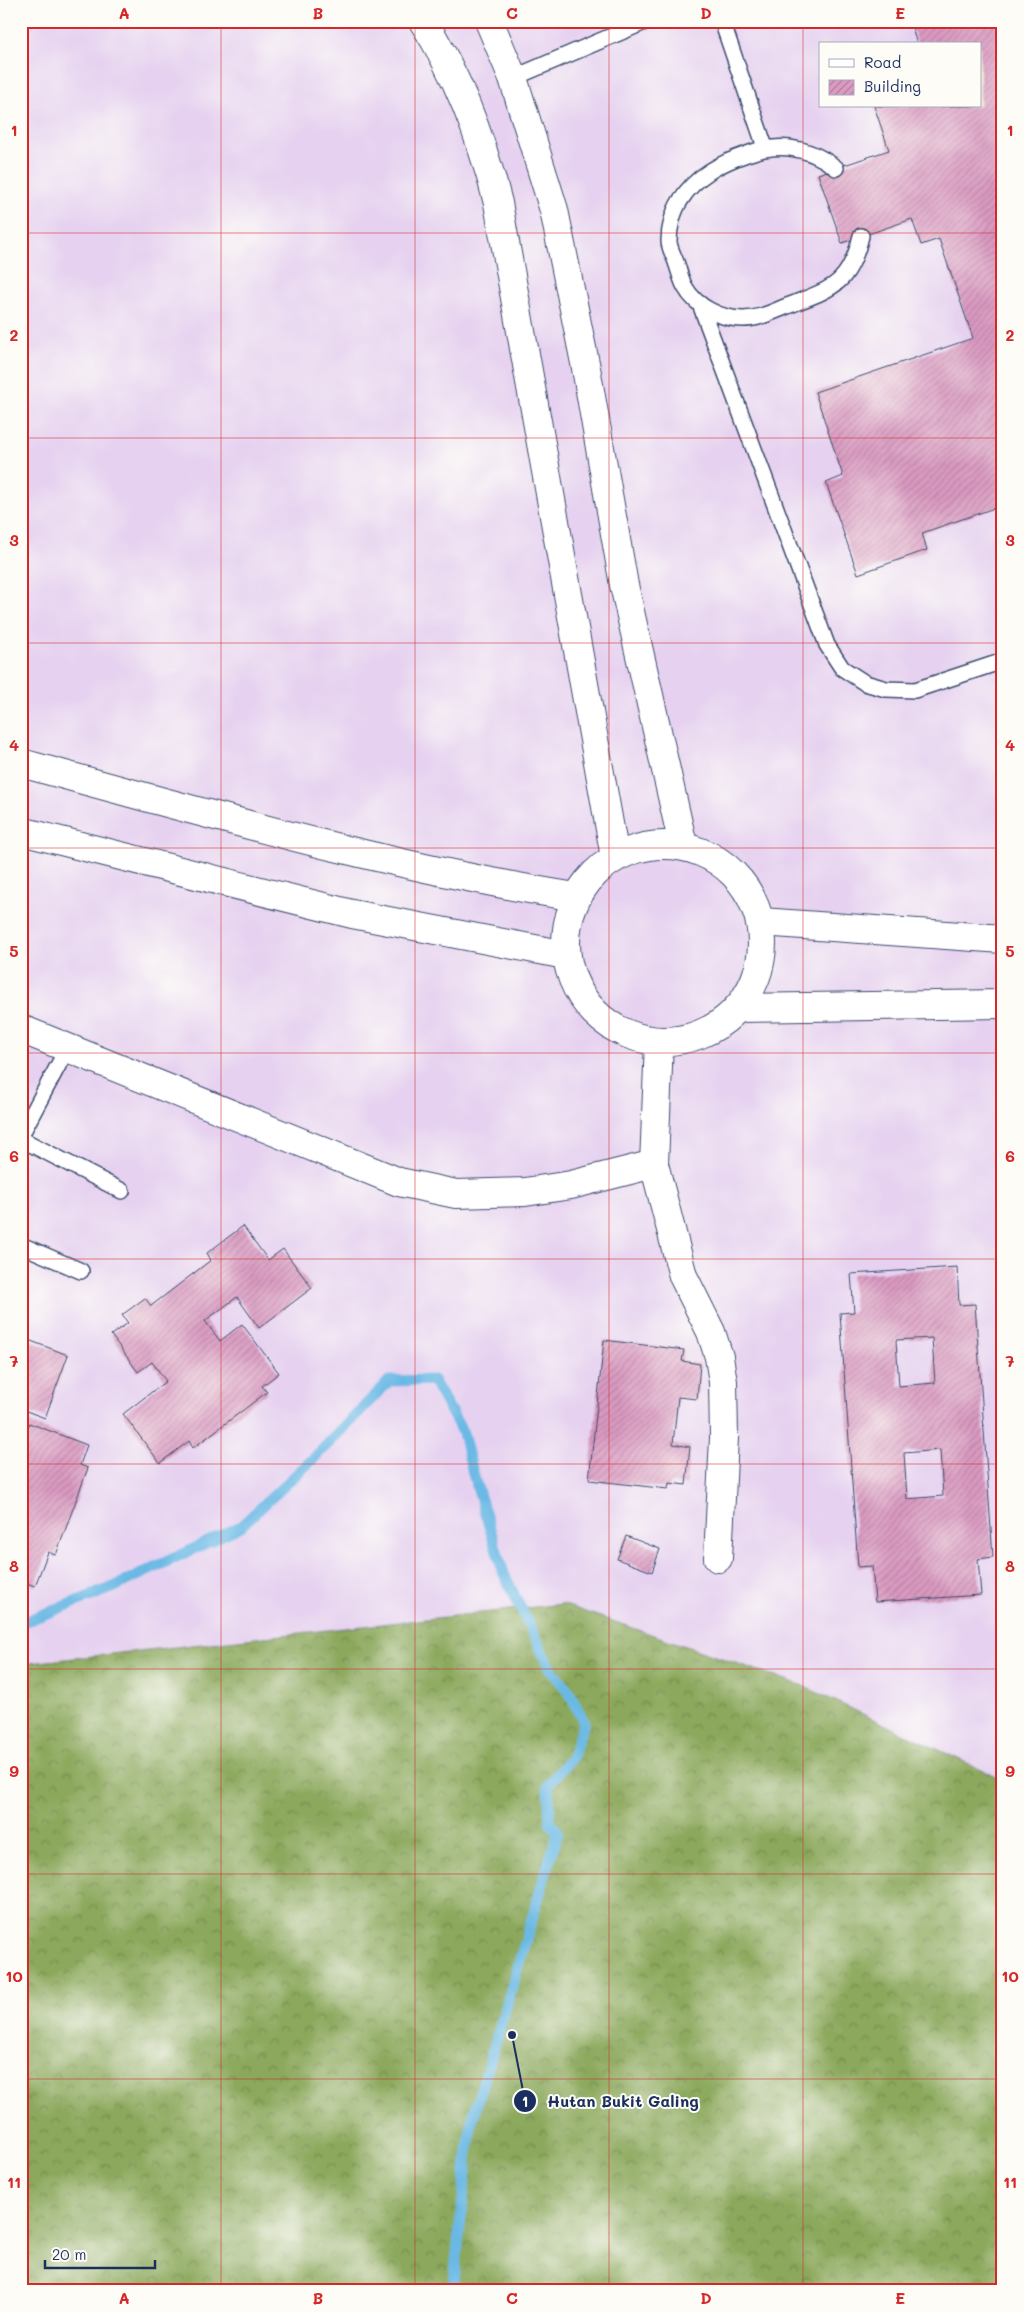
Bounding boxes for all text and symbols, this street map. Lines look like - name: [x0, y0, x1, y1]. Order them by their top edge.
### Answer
- text: A: [118, 2, 130, 23]
- text: B: [313, 2, 323, 23]
- text: C: [506, 2, 518, 23]
- text: D: [700, 2, 712, 23]
- text: E: [895, 2, 905, 23]
- legend: [819, 42, 982, 108]
- text: Road: [864, 52, 901, 72]
- text: Building: [864, 76, 921, 96]
- text: 1: [10, 119, 18, 140]
- text: 1: [1006, 119, 1014, 140]
- text: 2: [10, 324, 19, 345]
- text: 2: [1006, 324, 1015, 345]
- text: 3: [9, 529, 19, 550]
- text: 3: [1005, 529, 1015, 550]
- text: 4: [9, 734, 19, 755]
- text: 4: [1005, 734, 1015, 755]
- text: 5: [9, 940, 19, 961]
- text: 5: [1005, 940, 1015, 961]
- text: 6: [9, 1145, 19, 1166]
- text: 6: [1005, 1145, 1015, 1166]
- text: 7: [10, 1350, 19, 1371]
- text: 7: [1006, 1350, 1015, 1371]
- text: 8: [9, 1555, 19, 1576]
- text: 8: [1005, 1555, 1015, 1576]
- text: 9: [9, 1760, 19, 1781]
- text: 9: [1005, 1760, 1015, 1781]
- text: 10: [5, 1965, 23, 1986]
- text: 10: [1001, 1965, 1019, 1986]
- callout: Hutan Bukit Galing: [512, 2086, 708, 2117]
- text: Hutan Bukit Galing: [547, 2090, 699, 2111]
- text: 1: [522, 2091, 528, 2111]
- text: 11: [7, 2171, 21, 2192]
- text: 11: [1003, 2171, 1017, 2192]
- scale bar: [45, 2237, 155, 2269]
- text: 20 m: [52, 2244, 86, 2264]
- text: A: [118, 2287, 130, 2308]
- text: B: [313, 2287, 323, 2308]
- text: C: [506, 2287, 518, 2308]
- text: D: [700, 2287, 712, 2308]
- text: E: [895, 2287, 905, 2308]

